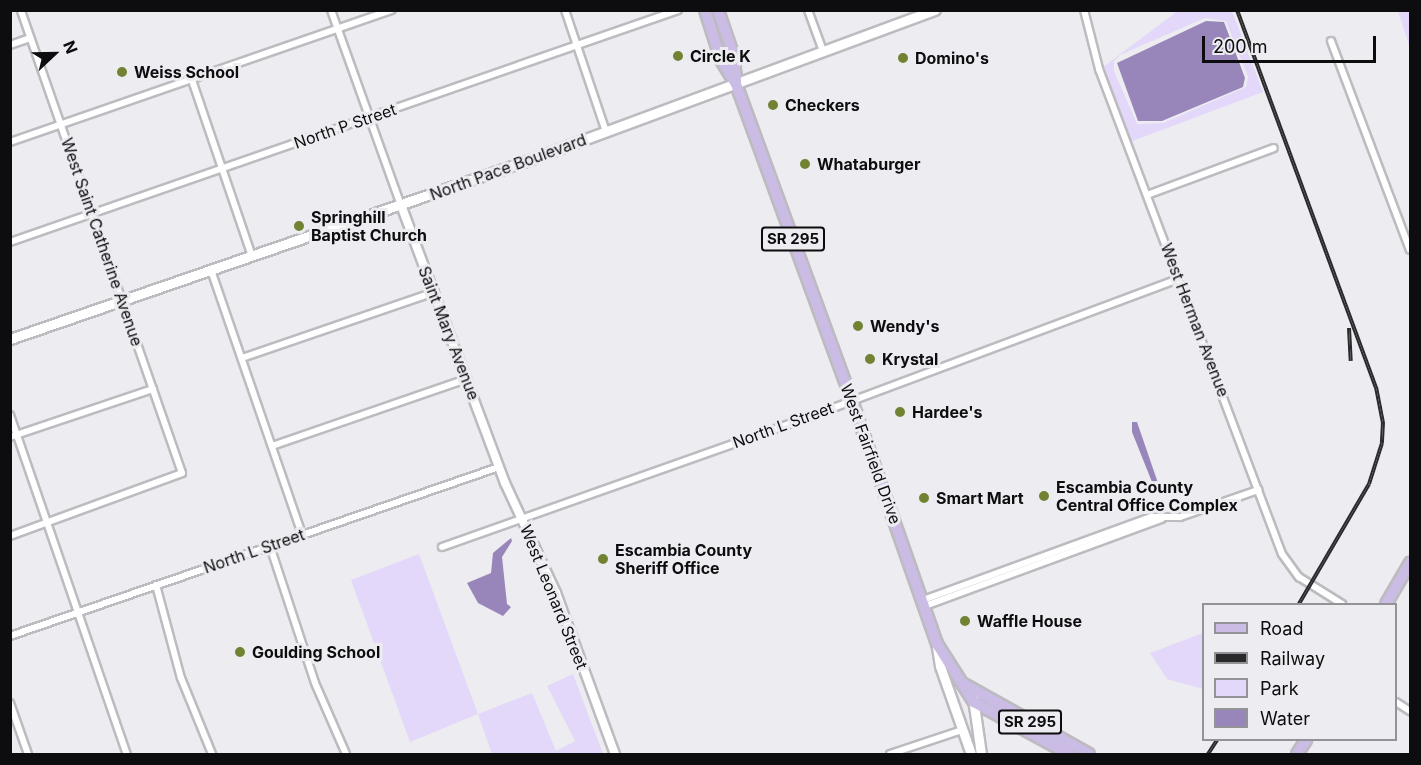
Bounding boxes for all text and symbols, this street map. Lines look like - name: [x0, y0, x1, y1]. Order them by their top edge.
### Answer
- north arrow: [24, 24, 84, 84]
- scale bar: [1205, 24, 1379, 62]
- text: 200 m: [1213, 36, 1268, 57]
- text: N: [59, 38, 82, 57]
- place label: Circle K: [690, 46, 751, 66]
- place label: Domino's: [915, 48, 989, 68]
- marker: Circle K: [671, 49, 685, 63]
- marker: Domino's: [896, 51, 910, 65]
- place label: Weiss School: [134, 62, 239, 82]
- marker: Weiss School: [115, 65, 129, 79]
- place label: Checkers: [785, 95, 860, 115]
- marker: Checkers: [766, 98, 780, 112]
- street label: North P Street: [291, 100, 399, 152]
- street label: North Pace Boulevard: [427, 130, 589, 204]
- street label: West Saint Catherine Avenue: [57, 135, 147, 349]
- place label: Whataburger: [817, 154, 920, 174]
- marker: Whataburger: [798, 157, 812, 171]
- place label: Springhill Baptist Church: [311, 207, 427, 245]
- marker: Springhill Baptist Church: [292, 219, 306, 233]
- road number: SR 295: [760, 227, 826, 251]
- street label: West Herman Avenue: [1157, 240, 1233, 400]
- street label: Saint Mary Avenue: [415, 263, 483, 403]
- place label: Wendy's: [870, 316, 939, 336]
- marker: Wendy's: [851, 319, 865, 333]
- place label: Krystal: [882, 349, 938, 369]
- marker: Krystal: [863, 352, 877, 366]
- street label: West Fairfield Drive: [837, 381, 905, 527]
- street label: North L Street: [730, 398, 836, 452]
- place label: Hardee's: [912, 402, 982, 422]
- marker: Hardee's: [893, 405, 907, 419]
- place label: Escambia County Central Office Complex: [1056, 477, 1238, 515]
- place label: Smart Mart: [936, 488, 1024, 508]
- marker: Escambia County Central Office Complex: [1037, 489, 1051, 503]
- marker: Smart Mart: [917, 491, 931, 505]
- street label: West Leonard Street: [516, 522, 592, 672]
- street label: North L Street: [201, 525, 307, 577]
- place label: Escambia County Sheriff Office: [615, 540, 752, 578]
- marker: Escambia County Sheriff Office: [596, 552, 610, 566]
- legend: [1202, 603, 1397, 741]
- place label: Waffle House: [977, 611, 1082, 631]
- marker: Waffle House: [958, 614, 972, 628]
- text: Road: [1260, 618, 1303, 639]
- place label: Goulding School: [252, 642, 380, 662]
- marker: Goulding School: [233, 645, 247, 659]
- text: Railway: [1260, 648, 1325, 669]
- text: Park: [1260, 678, 1299, 699]
- text: Water: [1260, 708, 1310, 729]
- road number: SR 295: [997, 710, 1063, 734]

